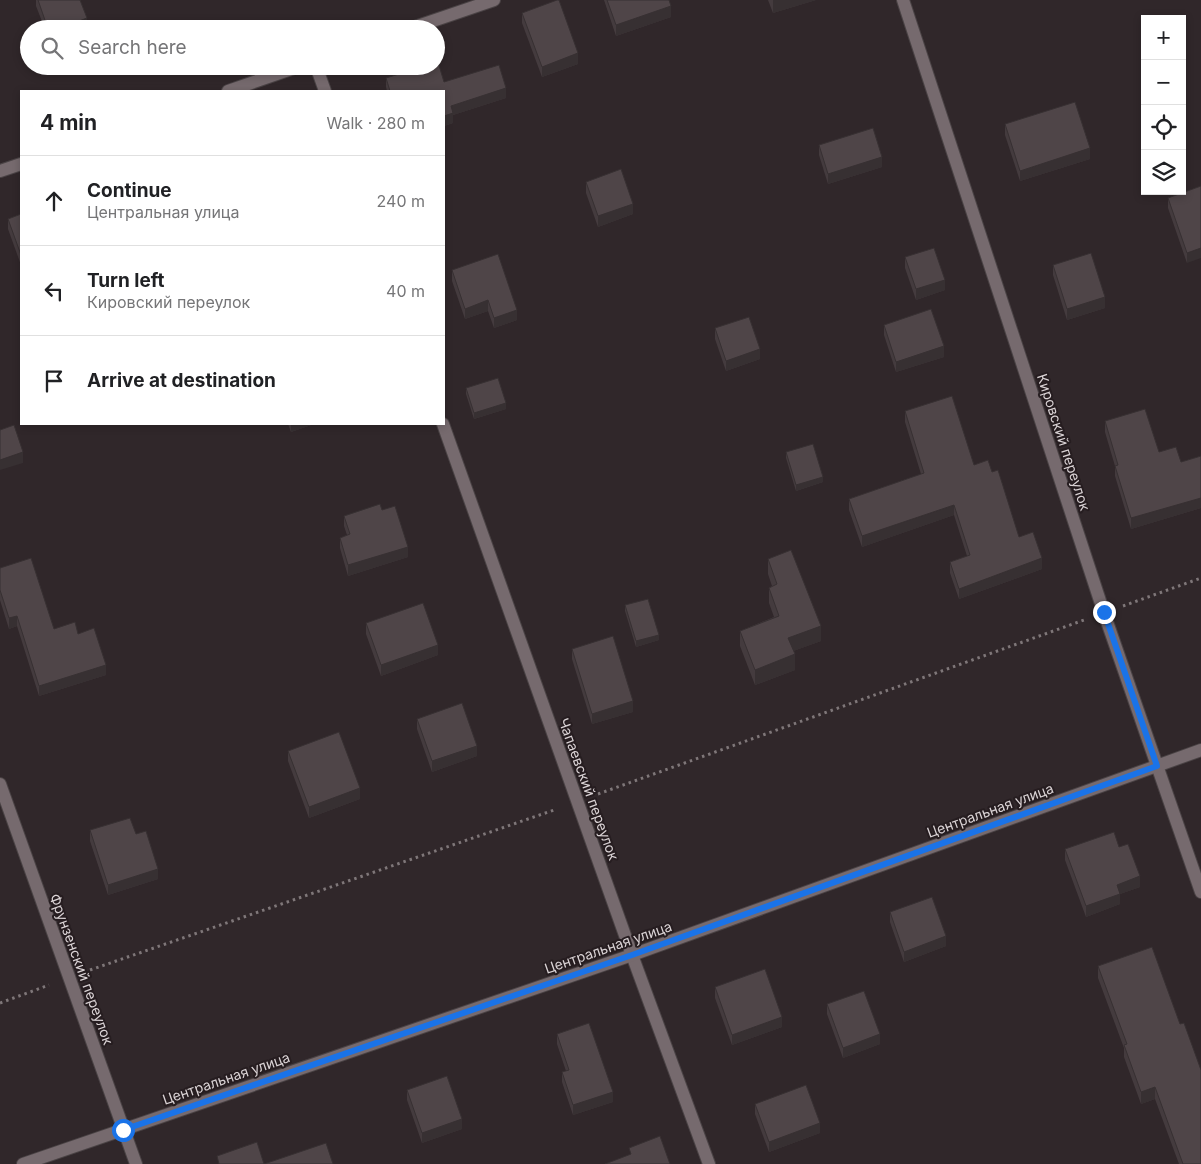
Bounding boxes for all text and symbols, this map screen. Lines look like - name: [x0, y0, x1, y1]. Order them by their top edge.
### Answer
- map controls: [1141, 15, 1186, 195]
- button: +: [1141, 15, 1186, 60]
- search box: [20, 20, 445, 75]
- icon: search: [38, 34, 66, 62]
- text: Search here: [78, 36, 187, 59]
- button: −: [1141, 60, 1186, 105]
- button: locate: [1141, 105, 1186, 150]
- text: 4 min: [40, 110, 97, 135]
- text: Walk · 280 m: [327, 113, 425, 133]
- button: layers: [1141, 150, 1186, 195]
- text: Continue: [87, 179, 172, 202]
- icon: ahead: [40, 187, 68, 215]
- text: 240 m: [377, 191, 425, 211]
- text: Центральная улица: [87, 202, 239, 222]
- text: Turn left: [87, 269, 165, 292]
- icon: left: [40, 277, 68, 305]
- text: 40 m: [386, 281, 425, 301]
- text: Кировский переулок: [87, 292, 250, 312]
- icon: arrive: [40, 367, 68, 395]
- text: Arrive at destination: [87, 369, 276, 392]
- street label: Кировский переулок: [1034, 371, 1094, 513]
- route end: [1093, 601, 1116, 624]
- street label: Чапаевский переулок: [555, 716, 623, 863]
- street label: Центральная улица: [924, 779, 1056, 841]
- street label: Фрунзенский переулок: [47, 891, 117, 1047]
- street label: Центральная улица: [542, 917, 674, 977]
- street label: Центральная улица: [160, 1048, 292, 1108]
- route start: [112, 1119, 135, 1142]

